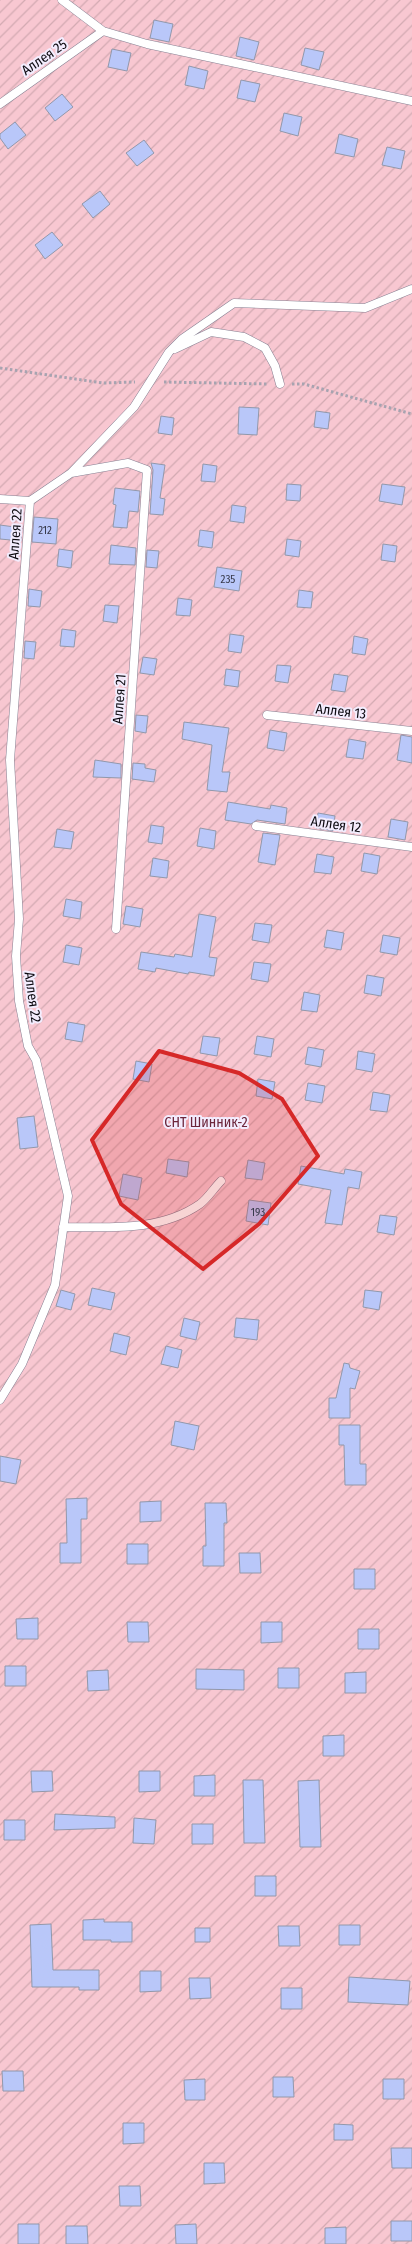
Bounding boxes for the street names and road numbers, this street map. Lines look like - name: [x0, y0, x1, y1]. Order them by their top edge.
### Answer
- street label: Аллея 25: [18, 36, 70, 79]
- street label: Аллея 22: [5, 508, 26, 560]
- street label: Аллея 21: [109, 673, 130, 725]
- street label: Аллея 13: [315, 700, 367, 723]
- street label: Аллея 12: [310, 813, 362, 836]
- street label: Аллея 22: [21, 971, 44, 1024]

